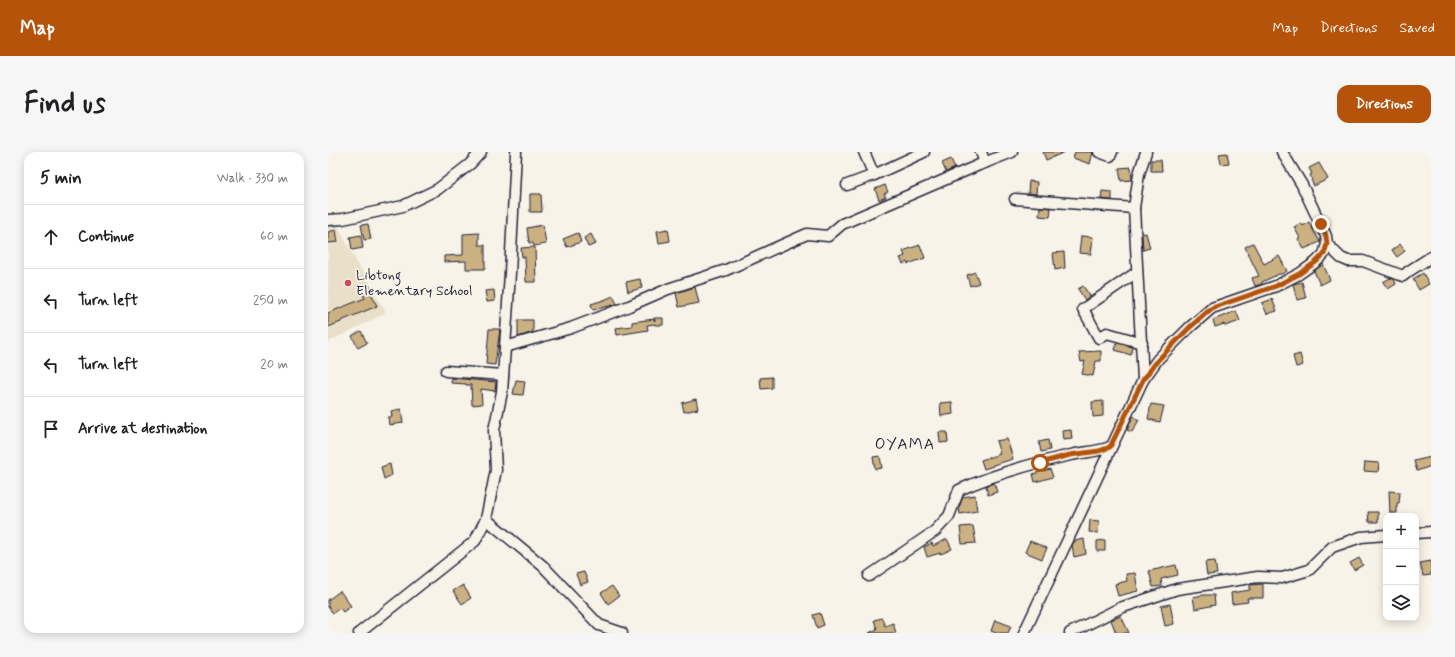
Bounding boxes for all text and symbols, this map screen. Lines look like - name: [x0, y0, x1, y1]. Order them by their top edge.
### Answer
- text: Map: [20, 16, 55, 41]
- text: Map: [1272, 19, 1298, 37]
- text: Directions: [1320, 19, 1378, 37]
- text: Saved: [1400, 19, 1435, 37]
- button: Directions: [1337, 85, 1431, 123]
- text: Find us: [24, 86, 105, 123]
- text: 5 min: [40, 167, 82, 189]
- text: Walk · 330 m: [217, 170, 288, 187]
- route end: [1312, 215, 1330, 233]
- icon: ahead: [40, 226, 62, 248]
- text: Continue: [78, 227, 134, 247]
- text: 60 m: [260, 228, 288, 245]
- place label: Libtong Elementary School: [356, 266, 472, 300]
- marker: Libtong Elementary School: [343, 278, 353, 288]
- icon: left: [40, 290, 62, 312]
- text: Turn left: [78, 291, 138, 311]
- text: 250 m: [253, 292, 288, 309]
- icon: left: [40, 354, 62, 376]
- text: Turn left: [78, 355, 138, 375]
- text: 20 m: [260, 356, 288, 373]
- icon: arrive: [40, 418, 62, 440]
- text: Arrive at destination: [78, 419, 207, 439]
- district label: OYAMA: [875, 434, 935, 455]
- route start: [1031, 454, 1049, 472]
- map controls: [1383, 513, 1419, 621]
- button: +: [1383, 513, 1419, 549]
- button: −: [1383, 549, 1419, 585]
- button: layers: [1383, 585, 1419, 621]

